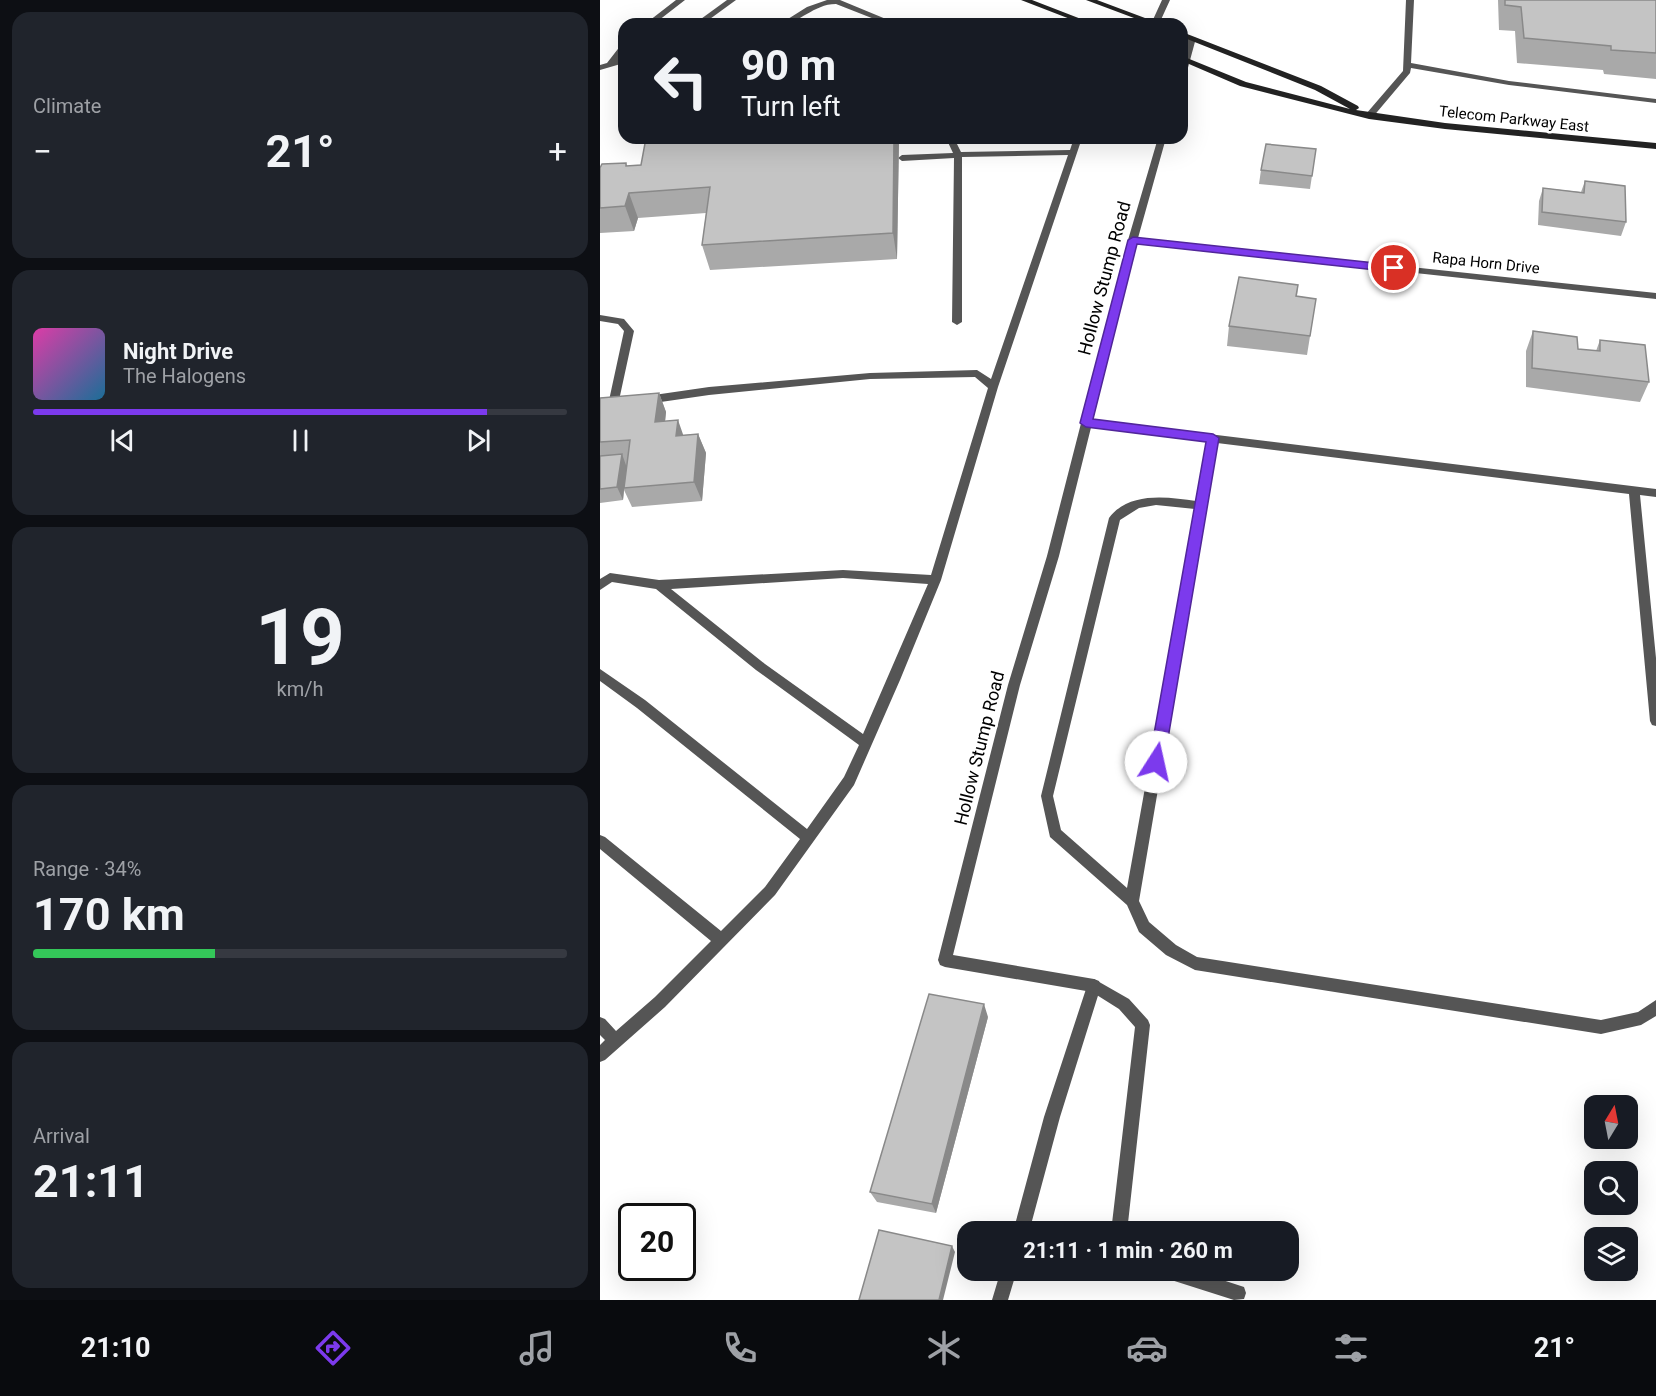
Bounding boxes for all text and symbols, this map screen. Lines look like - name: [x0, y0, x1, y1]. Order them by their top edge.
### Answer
- text: 90 m: [741, 41, 836, 90]
- icon: left: [642, 42, 720, 120]
- text: Turn left: [741, 91, 841, 123]
- text: Climate: [33, 94, 101, 118]
- street label: Telecom Parkway East: [1438, 102, 1590, 136]
- text: 21°: [265, 125, 335, 178]
- text: −: [33, 132, 52, 171]
- text: +: [548, 132, 567, 171]
- street label: Hollow Stump Road: [1073, 199, 1135, 357]
- pin: [1368, 242, 1419, 293]
- street label: Rapa Horn Drive: [1431, 248, 1541, 278]
- icon: arrive: [1377, 251, 1410, 284]
- text: Night Drive: [123, 339, 233, 364]
- text: The Halogens: [123, 364, 246, 388]
- icon: previous: [106, 424, 139, 457]
- icon: pause: [284, 424, 317, 457]
- icon: next: [462, 424, 495, 457]
- text: 19: [255, 592, 345, 683]
- street label: Hollow Stump Road: [950, 669, 1008, 827]
- text: km/h: [277, 677, 323, 701]
- position arrow: [1124, 730, 1188, 794]
- text: Range · 34%: [33, 857, 141, 881]
- text: 170 km: [33, 888, 185, 941]
- north arrow: [1584, 1095, 1638, 1149]
- map controls: [1584, 1095, 1638, 1281]
- text: Arrival: [33, 1124, 90, 1148]
- text: 21:11: [33, 1155, 149, 1208]
- button: search: [1584, 1161, 1638, 1215]
- speed limit sign: 20: [618, 1203, 696, 1281]
- button: layers: [1584, 1227, 1638, 1281]
- text: 21:11 · 1 min · 260 m: [1023, 1238, 1233, 1263]
- icon: directions: [312, 1327, 354, 1369]
- icon: music: [516, 1327, 558, 1369]
- icon: phone: [719, 1327, 761, 1369]
- icon: climate: [923, 1327, 965, 1369]
- icon: car: [1126, 1327, 1168, 1369]
- icon: filters: [1330, 1327, 1372, 1369]
- text: 21:10: [81, 1332, 150, 1364]
- text: 21°: [1534, 1332, 1575, 1364]

